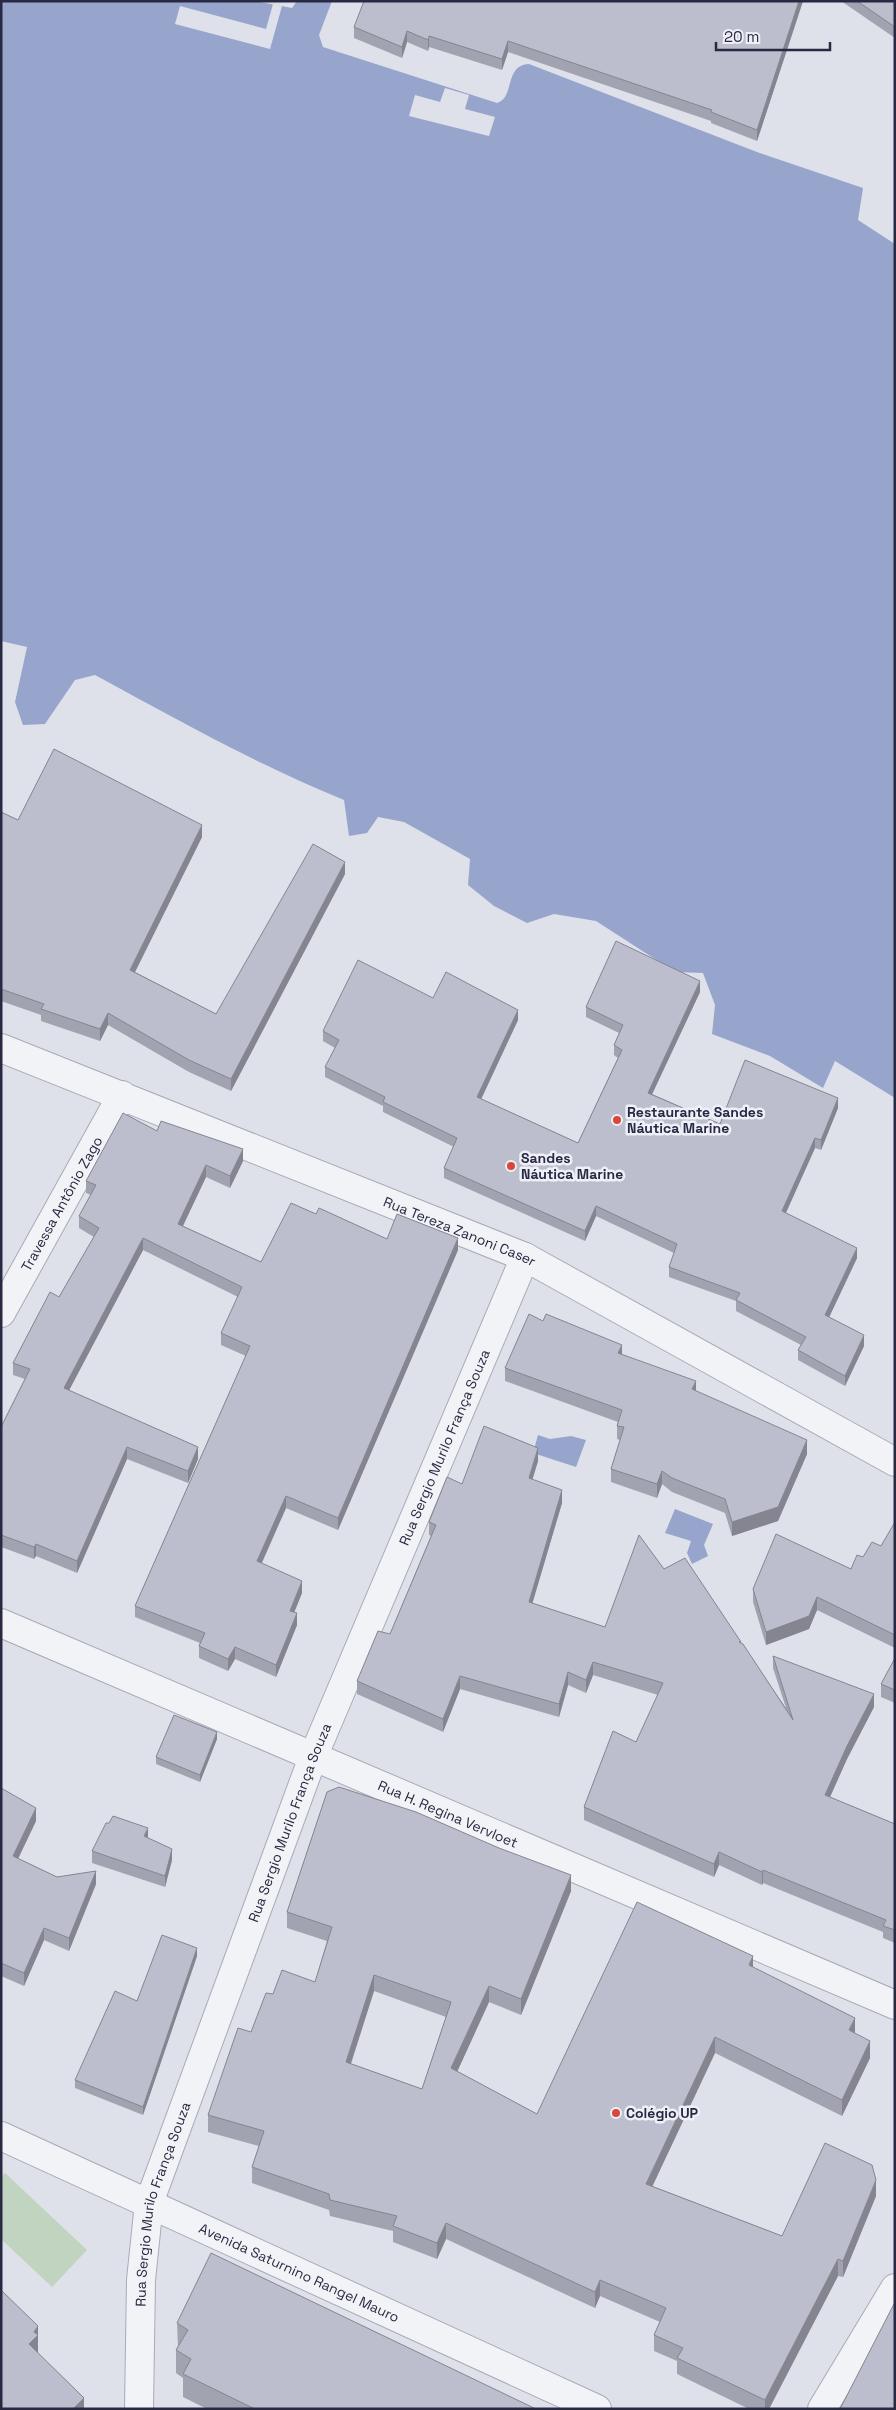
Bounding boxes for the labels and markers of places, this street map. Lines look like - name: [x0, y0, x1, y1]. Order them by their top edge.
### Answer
- place label: Restaurante Sandes Náutica Marine: [627, 1103, 763, 1137]
- marker: Restaurante Sandes Náutica Marine: [611, 1114, 623, 1126]
- place label: Sandes Náutica Marine: [521, 1149, 623, 1183]
- marker: Sandes Náutica Marine: [505, 1160, 517, 1172]
- place label: Colégio UP: [626, 2104, 699, 2122]
- marker: Colégio UP: [610, 2107, 622, 2119]

